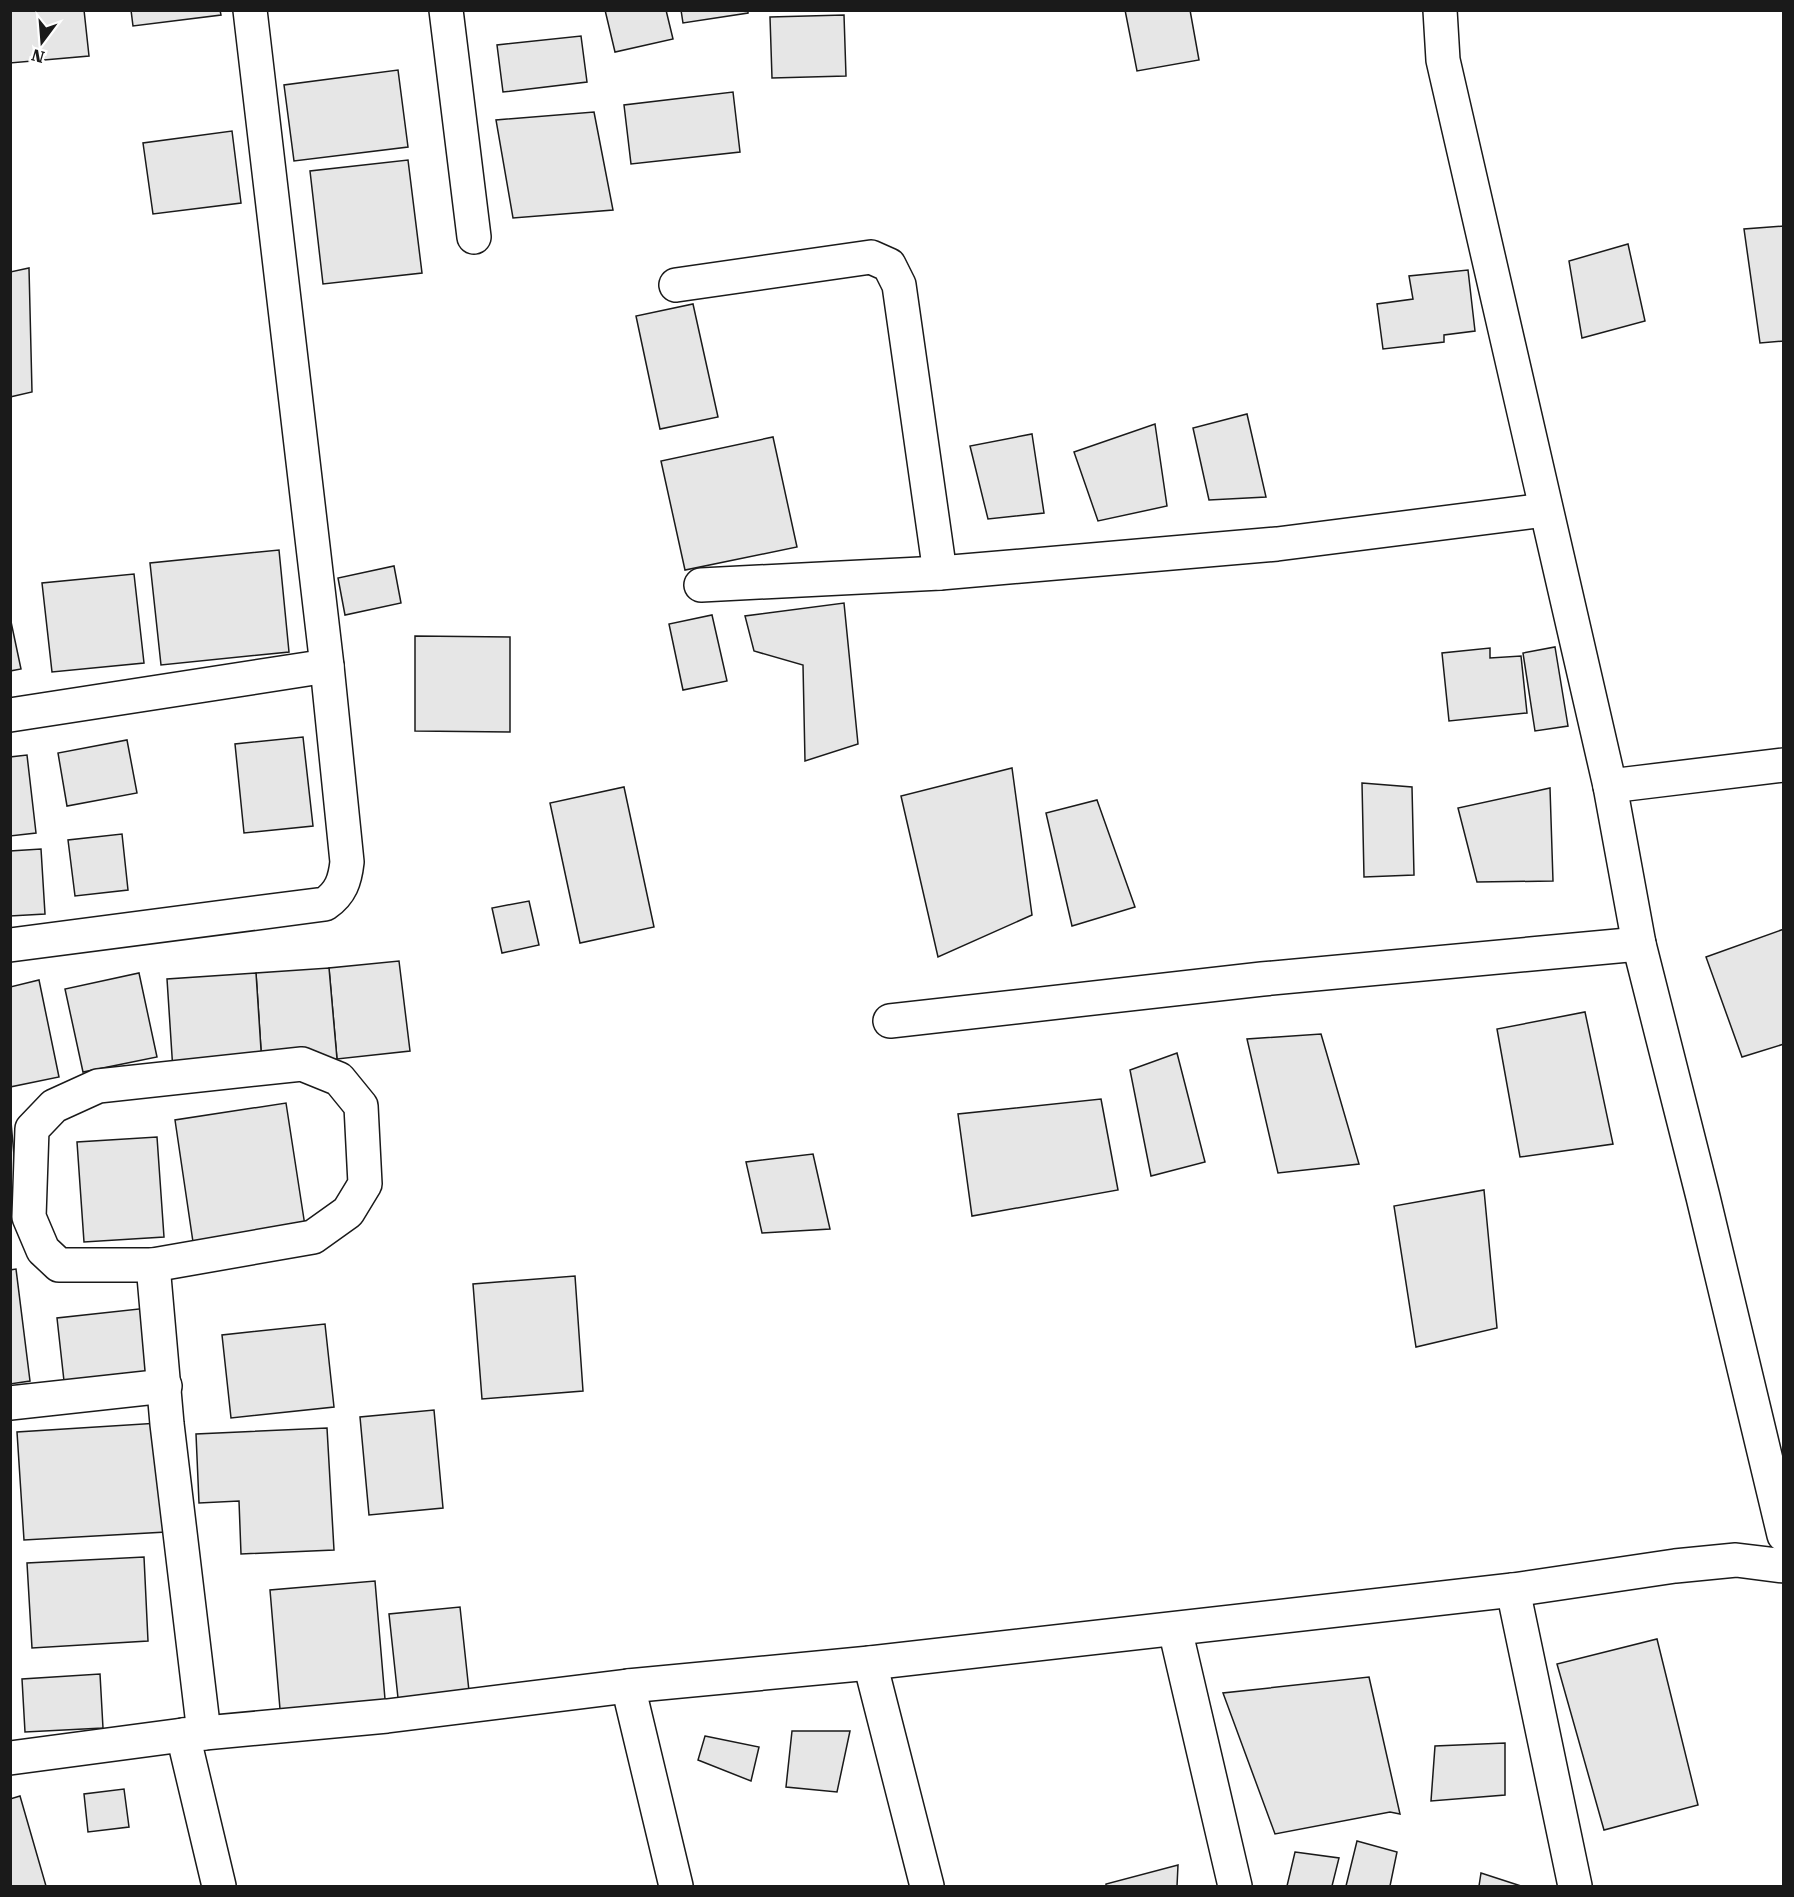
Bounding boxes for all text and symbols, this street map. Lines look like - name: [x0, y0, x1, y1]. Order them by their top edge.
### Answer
- north arrow: [12, 12, 72, 72]
- text: N: [29, 45, 47, 67]

